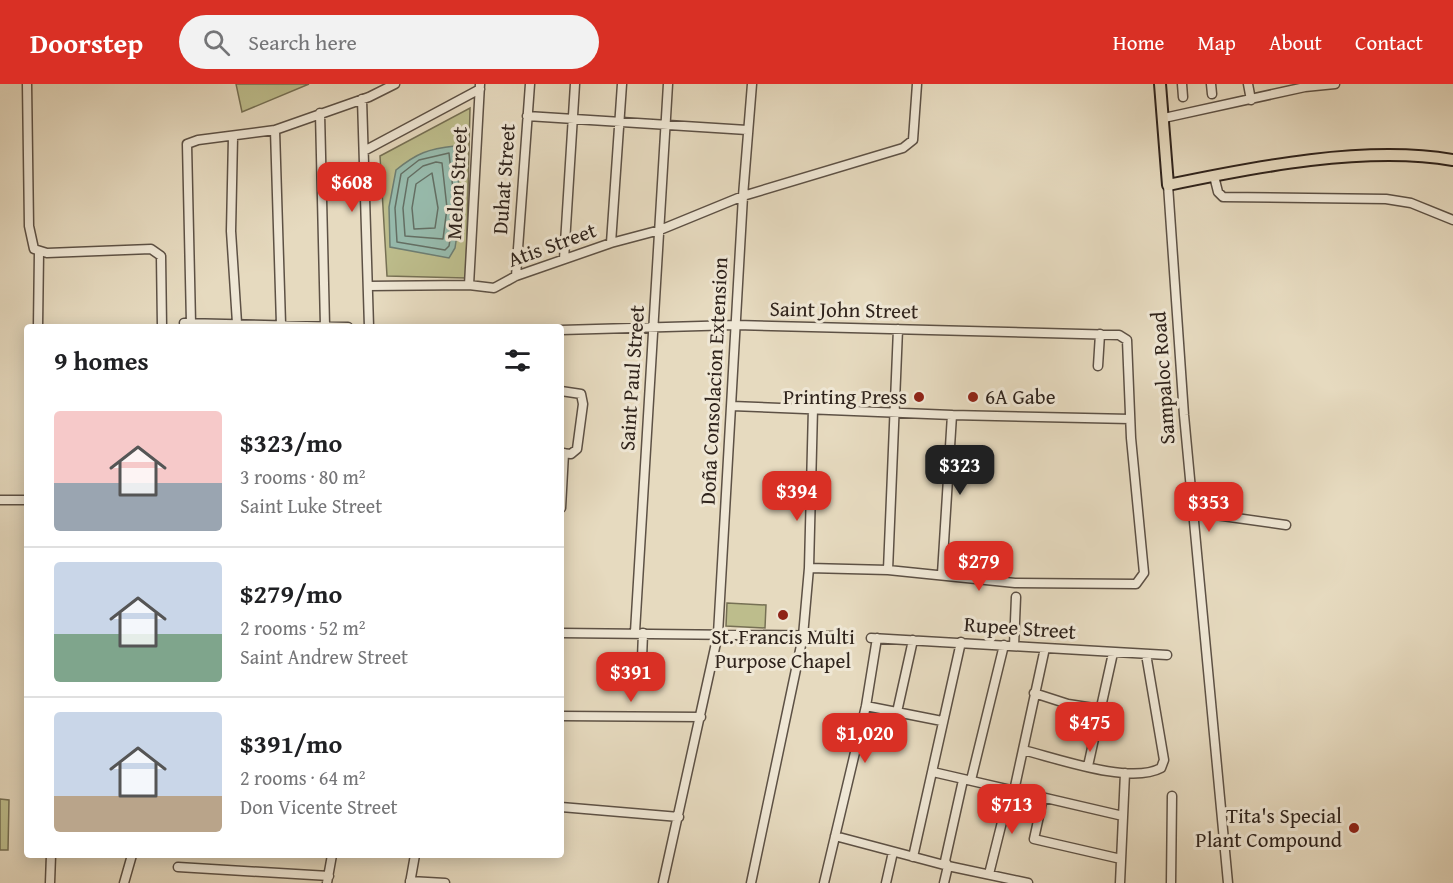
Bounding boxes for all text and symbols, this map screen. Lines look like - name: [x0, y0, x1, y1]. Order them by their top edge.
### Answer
- search box: [179, 15, 599, 69]
- text: Doorstep: [30, 22, 143, 63]
- icon: search: [200, 26, 233, 59]
- text: Search here: [248, 26, 357, 58]
- text: Home: [1113, 27, 1164, 58]
- text: Map: [1197, 27, 1236, 58]
- text: About: [1269, 27, 1322, 58]
- text: Contact: [1355, 27, 1423, 58]
- street label: Duhat Street: [484, 122, 523, 235]
- street label: Melon Street: [438, 125, 475, 240]
- pin: $608: [316, 162, 388, 213]
- text: $608: [331, 167, 373, 196]
- street label: Atis Street: [503, 214, 601, 275]
- street label: Doña Consolacion Extension: [692, 256, 735, 506]
- street label: Saint John Street: [769, 293, 919, 326]
- street label: Saint Paul Street: [611, 303, 652, 452]
- street label: Sampaloc Road: [1142, 310, 1183, 445]
- text: 9 homes: [54, 341, 149, 380]
- icon: filters: [501, 344, 534, 377]
- place label: Printing Press: [783, 381, 907, 412]
- place label: 6A Gabe: [985, 381, 1056, 412]
- marker: Printing Press: [912, 390, 926, 404]
- marker: 6A Gabe: [966, 390, 980, 404]
- text: $323/mo: [240, 423, 342, 462]
- icon: home: [102, 435, 174, 507]
- pin: $323: [924, 445, 996, 496]
- text: $323: [939, 450, 981, 479]
- text: 3 rooms · 80 m²: [240, 462, 366, 491]
- pin: $394: [761, 471, 833, 522]
- text: $394: [776, 476, 818, 505]
- pin: $353: [1173, 482, 1245, 533]
- text: $353: [1188, 487, 1230, 516]
- text: Saint Luke Street: [240, 491, 382, 520]
- pin: $279: [943, 541, 1015, 592]
- text: $279: [958, 546, 1000, 575]
- text: $279/mo: [240, 574, 342, 613]
- icon: home: [102, 586, 174, 658]
- marker: St. Francis Multi Purpose Chapel: [776, 608, 790, 622]
- street label: Rupee Street: [963, 608, 1078, 647]
- text: 2 rooms · 52 m²: [240, 613, 366, 642]
- place label: St. Francis Multi Purpose Chapel: [711, 621, 855, 676]
- text: Saint Andrew Street: [240, 642, 408, 671]
- pin: $391: [595, 652, 667, 703]
- text: $391: [610, 657, 652, 686]
- pin: $475: [1054, 702, 1126, 753]
- text: $475: [1069, 707, 1111, 736]
- pin: $1,020: [816, 713, 914, 764]
- text: $1,020: [836, 718, 894, 747]
- text: $391/mo: [240, 724, 342, 763]
- icon: home: [102, 736, 174, 808]
- text: 2 rooms · 64 m²: [240, 763, 366, 792]
- pin: $713: [976, 784, 1048, 835]
- text: $713: [991, 789, 1033, 818]
- text: Don Vicente Street: [240, 792, 398, 821]
- place label: Tita's Special Plant Compound: [1195, 800, 1343, 855]
- marker: Tita's Special Plant Compound: [1347, 821, 1361, 835]

